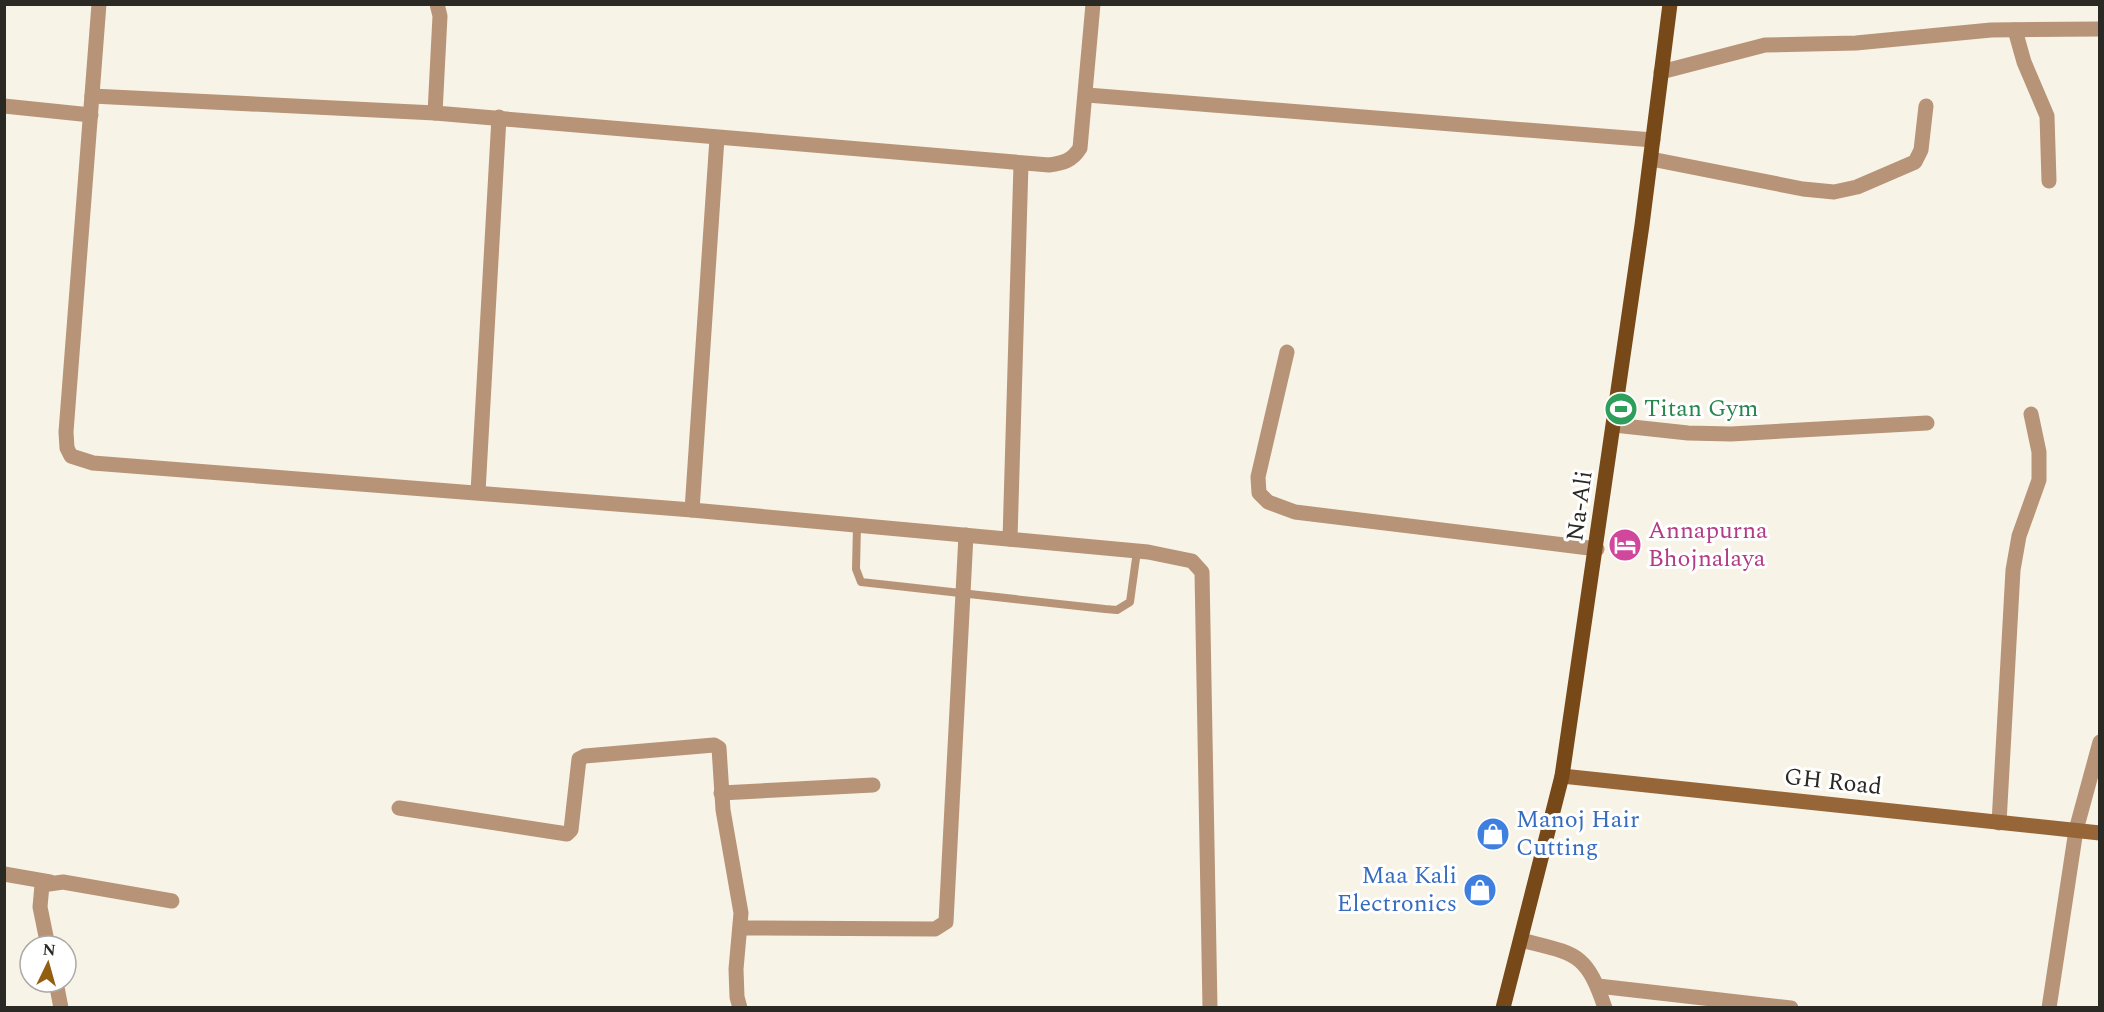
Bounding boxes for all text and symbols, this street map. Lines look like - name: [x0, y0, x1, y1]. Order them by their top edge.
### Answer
- sports icon: Titan Gym: [1603, 391, 1639, 427]
- place label: Titan Gym: [1644, 391, 1758, 427]
- street label: Na-Ali: [1557, 468, 1603, 544]
- place label: Annapurna Bhojnalaya: [1648, 513, 1768, 577]
- hotel icon: Annapurna Bhojnalaya: [1607, 527, 1643, 563]
- street label: GH Road: [1782, 759, 1884, 805]
- place label: Manoj Hair Cutting: [1516, 802, 1639, 866]
- shop icon: Manoj Hair Cutting: [1475, 816, 1511, 852]
- place label: Maa Kali Electronics: [1337, 858, 1457, 922]
- shop icon: Maa Kali Electronics: [1462, 872, 1498, 908]
- north arrow: [18, 934, 78, 994]
- text: N: [42, 938, 57, 963]

